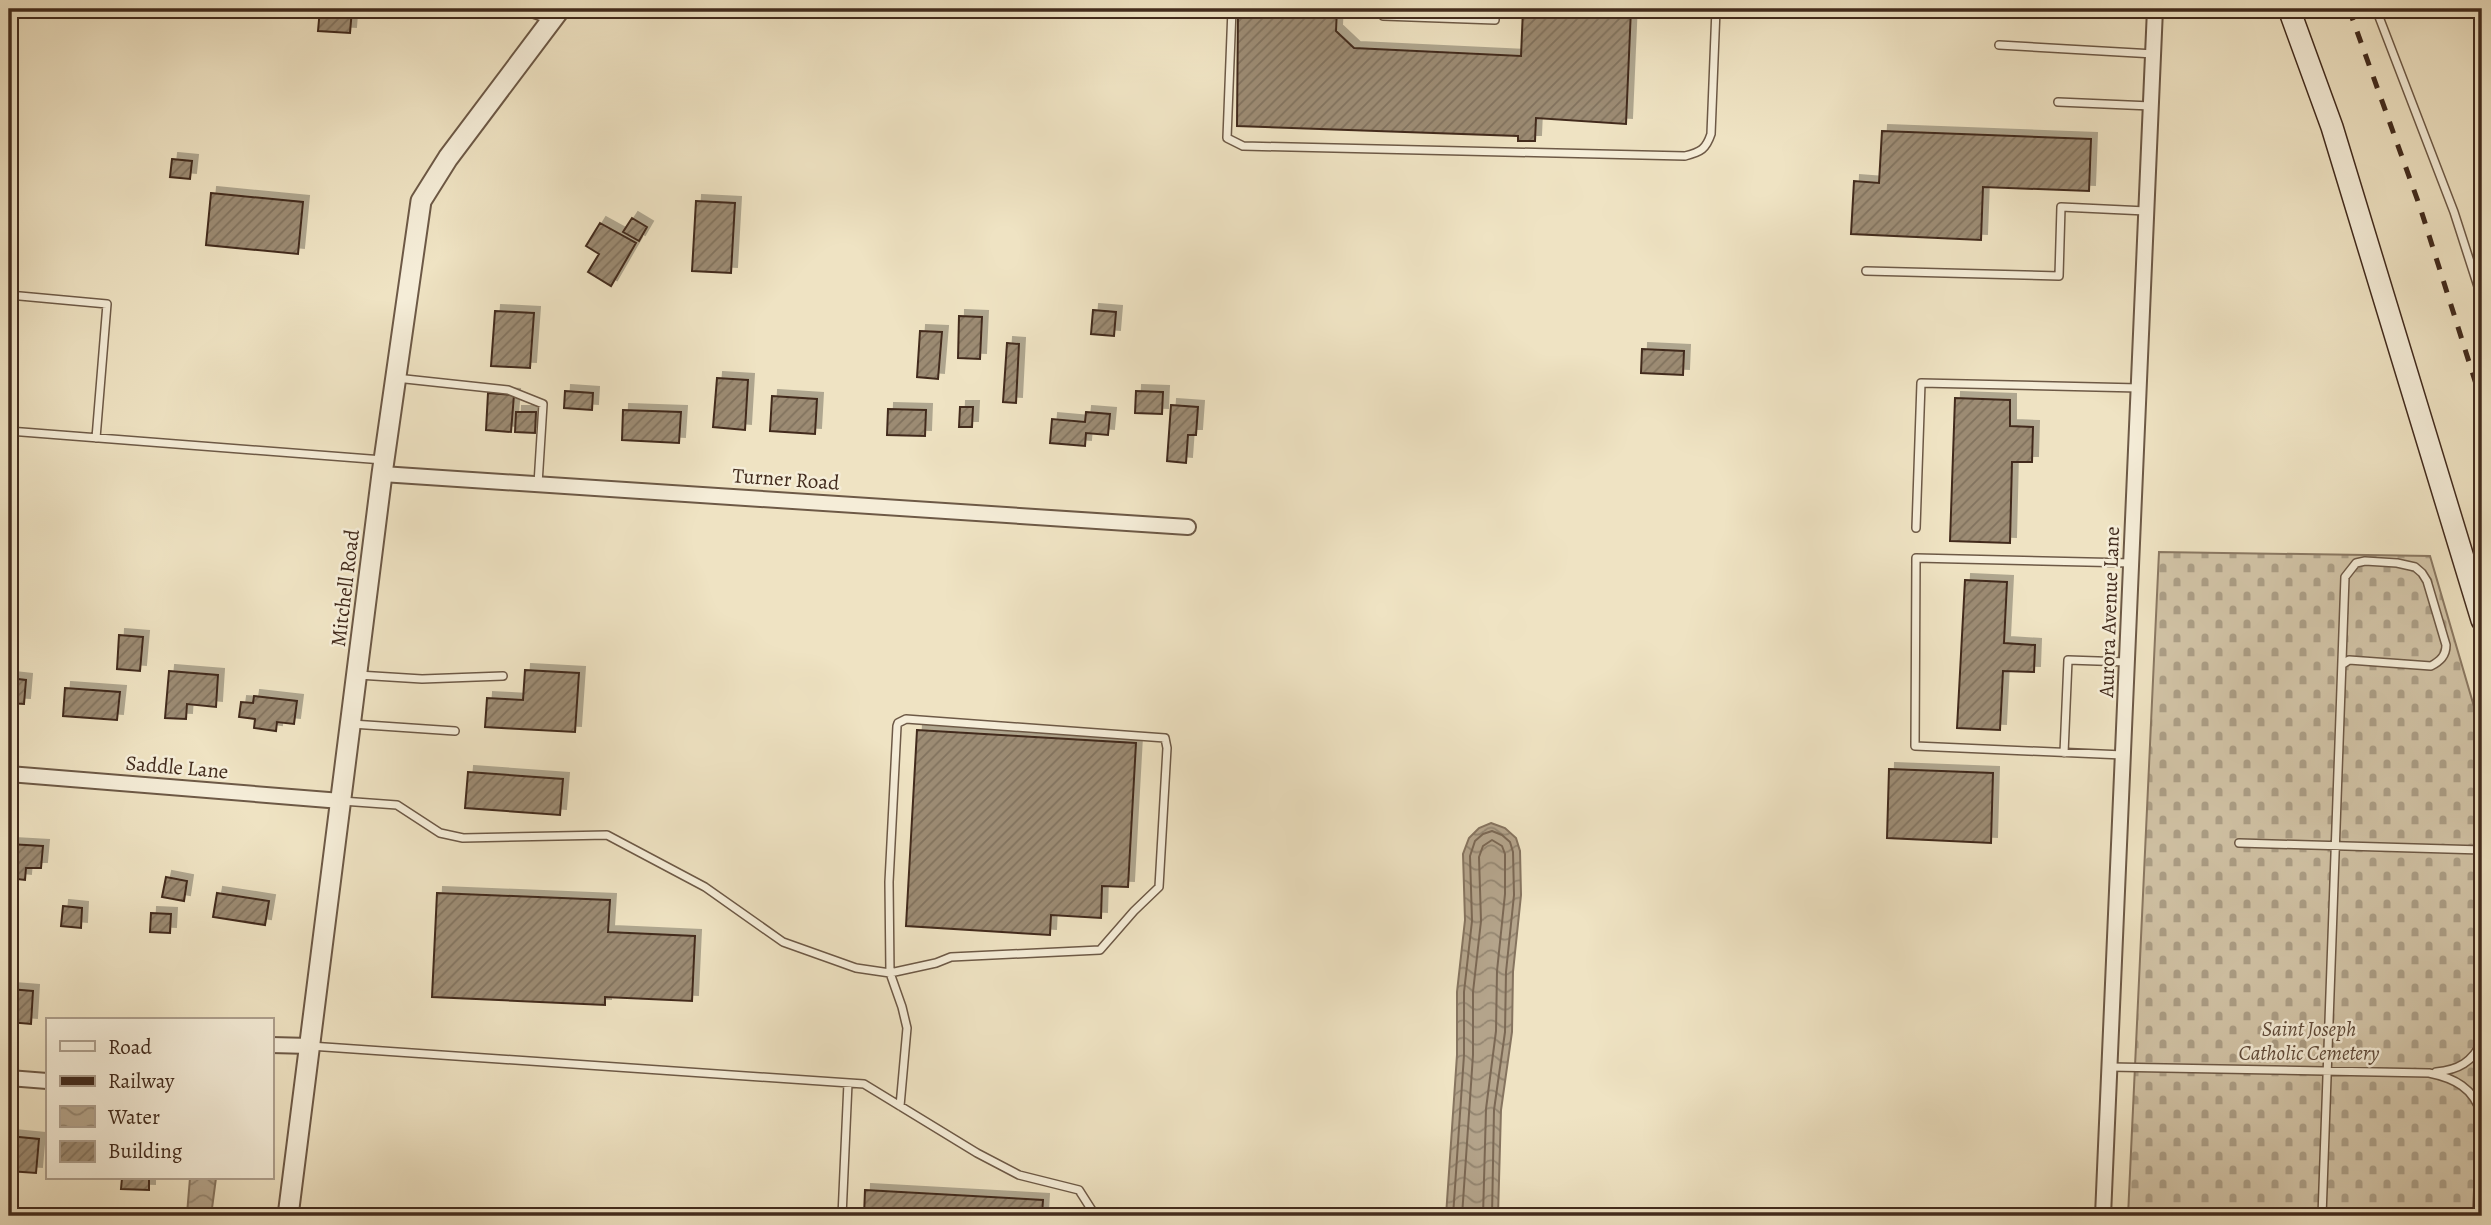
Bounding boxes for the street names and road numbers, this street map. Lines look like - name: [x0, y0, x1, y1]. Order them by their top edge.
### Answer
- street label: Turner Road: [732, 461, 841, 497]
- street label: Aurora Avenue Lane: [2092, 526, 2126, 699]
- street label: Mitchell Road: [324, 527, 366, 648]
- street label: Saddle Lane: [124, 749, 230, 785]

